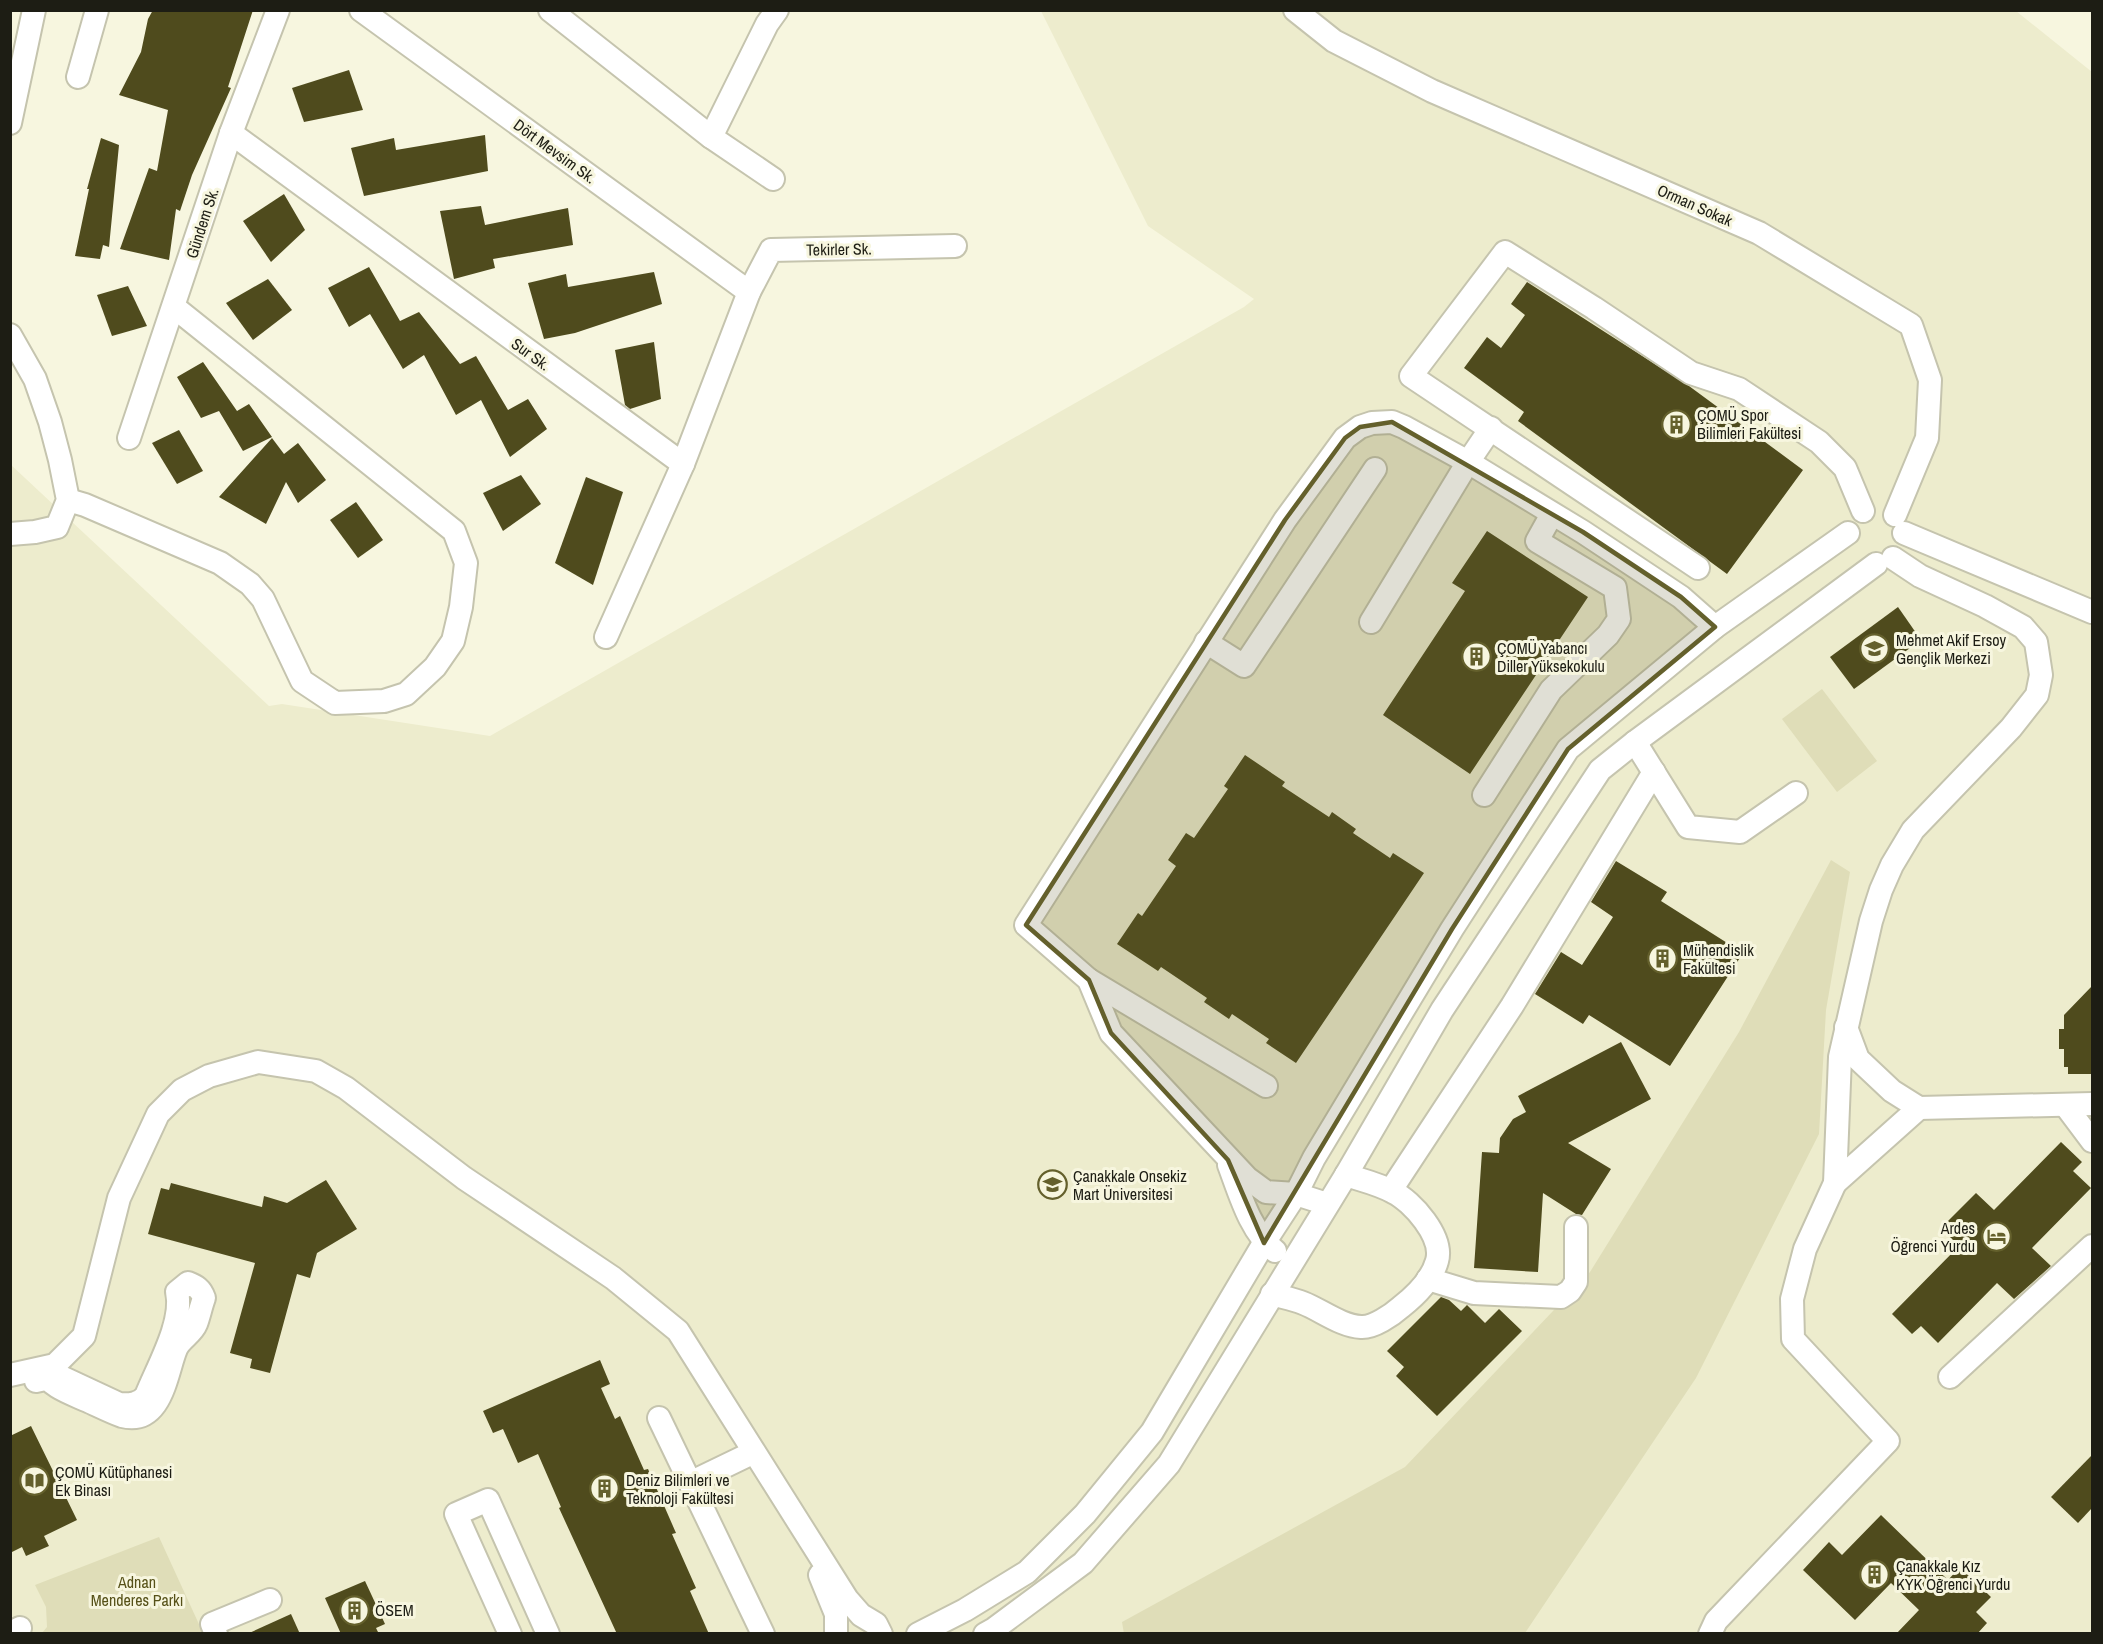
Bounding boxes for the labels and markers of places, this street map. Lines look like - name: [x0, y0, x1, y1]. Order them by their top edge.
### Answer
- place label: ÇOMÜ Spor Bilimleri Fakültesi: [1697, 404, 1801, 444]
- building icon: ÇOMÜ Spor Bilimleri Fakültesi: [1660, 408, 1692, 440]
- place label: Mehmet Akif Ersoy Gençlik Merkezi: [1896, 629, 2007, 669]
- school or university icon: Mehmet Akif Ersoy Gençlik Merkezi: [1859, 633, 1891, 665]
- place label: ÇOMÜ Yabancı Diller Yüksekokulu: [1497, 637, 1605, 677]
- building icon: ÇOMÜ Yabancı Diller Yüksekokulu: [1460, 641, 1492, 673]
- place label: Mühendislik Fakültesi: [1683, 939, 1754, 979]
- building icon: Mühendislik Fakültesi: [1646, 943, 1678, 975]
- place label: Çanakkale Onsekiz Mart Üniversitesi: [1073, 1165, 1187, 1205]
- school or university icon: Çanakkale Onsekiz Mart Üniversitesi: [1036, 1169, 1068, 1201]
- place label: Ardes Öğrenci Yurdu: [1891, 1217, 1975, 1257]
- hotel icon: Ardes Öğrenci Yurdu: [1980, 1221, 2012, 1253]
- place label: ÇOMÜ Kütüphanesi Ek Binası: [55, 1461, 172, 1501]
- library icon: ÇOMÜ Kütüphanesi Ek Binası: [18, 1465, 50, 1497]
- place label: Deniz Bilimleri ve Teknoloji Fakültesi: [626, 1469, 734, 1509]
- building icon: Deniz Bilimleri ve Teknoloji Fakültesi: [589, 1473, 621, 1505]
- place label: Çanakkale Kız KYK Öğrenci Yurdu: [1896, 1555, 2010, 1595]
- building icon: Çanakkale Kız KYK Öğrenci Yurdu: [1859, 1559, 1891, 1591]
- building icon: ÖSEM: [338, 1594, 370, 1626]
- place label: ÖSEM: [375, 1599, 414, 1621]

